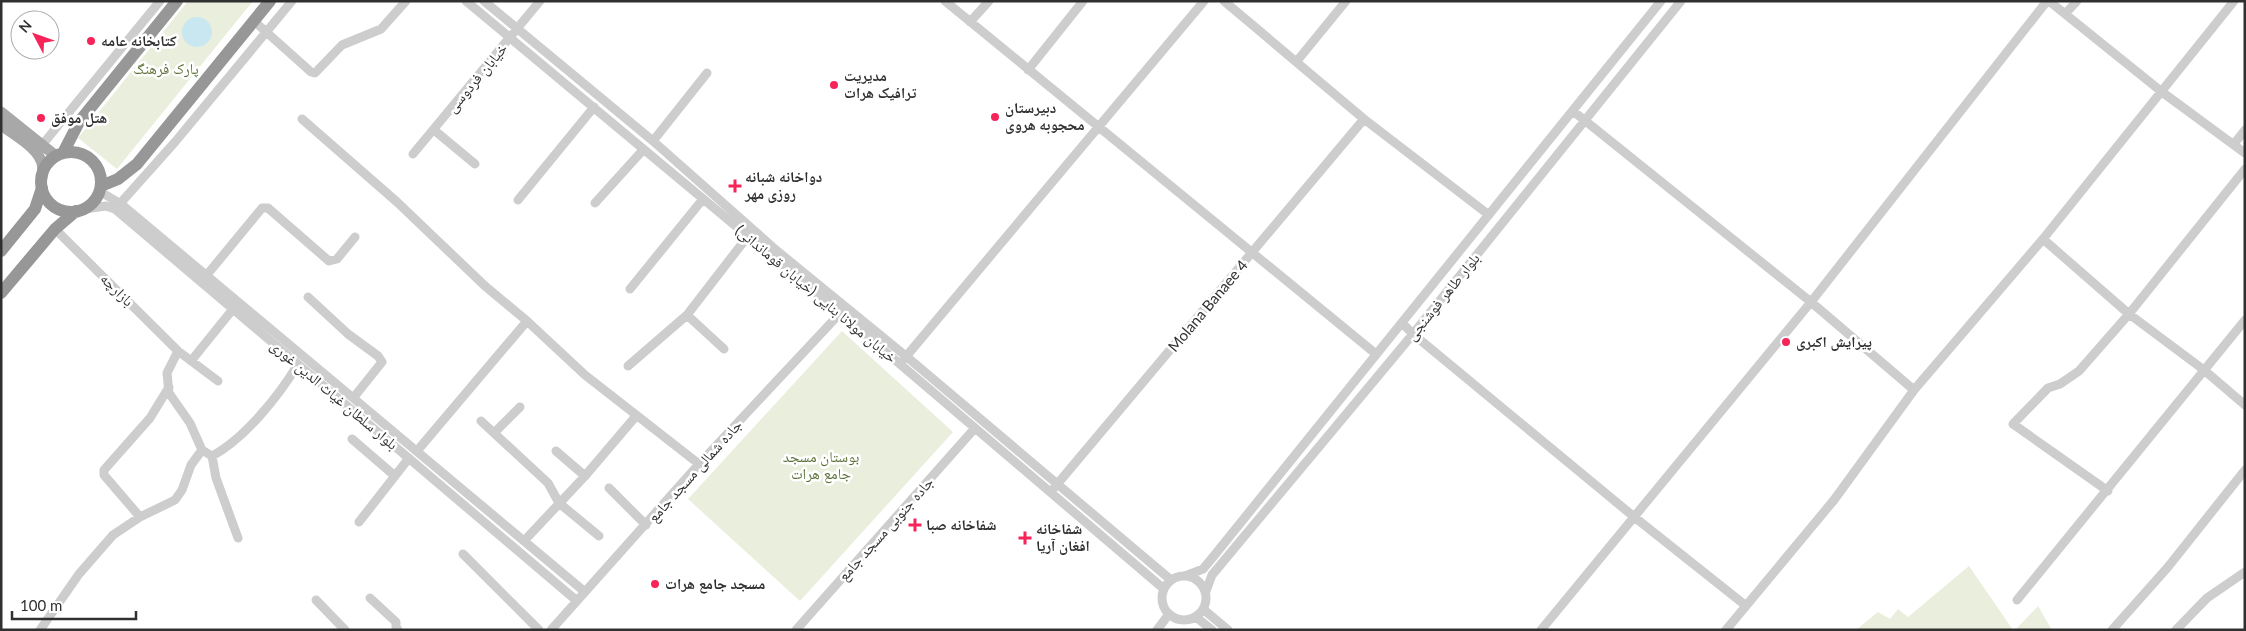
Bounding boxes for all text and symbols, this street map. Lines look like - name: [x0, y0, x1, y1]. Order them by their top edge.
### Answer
- north arrow: [10, 10, 60, 60]
- text: N: [15, 16, 35, 36]
- place label: کتابخانه عامه: [101, 31, 177, 50]
- marker: کتابخانه عامه: [85, 35, 97, 47]
- street label: خیابان فردوسی: [442, 39, 512, 117]
- park label: پارک فرهنگ: [133, 59, 199, 78]
- place label: مدیریت ترافیک هرات: [844, 66, 916, 101]
- marker: مدیریت ترافیک هرات: [828, 79, 840, 91]
- place label: دبیرستان محجوبه هروی: [1005, 98, 1085, 134]
- place label: هتل موفق: [51, 108, 107, 127]
- marker: دبیرستان محجوبه هروی: [989, 111, 1001, 123]
- marker: هتل موفق: [35, 112, 47, 124]
- place label: دواخانه شبانه روزی مهر: [744, 167, 822, 203]
- marker: دواخانه شبانه روزی مهر: [729, 180, 741, 192]
- street label: خیابان مولانا بنایی (خیابان قوماندانی): [731, 221, 901, 368]
- street label: بلوار طاهر فوشنجی: [1402, 249, 1484, 345]
- street label: Molana Banaee 4: [1164, 256, 1251, 355]
- street label: بازارچه: [97, 269, 138, 310]
- place label: پیرایش اکبری: [1796, 332, 1872, 351]
- street label: بلوار سلطان غیاث الدین غوری: [266, 336, 402, 454]
- marker: پیرایش اکبری: [1780, 336, 1792, 348]
- street label: جاده شمالی مسجد جامع: [643, 415, 747, 527]
- park label: بوستان مسجد جامع هرات: [783, 447, 859, 484]
- street label: جاده جنوبی مسجد جامع: [834, 472, 938, 585]
- place label: شفاخانه صبا: [926, 515, 996, 534]
- marker: شفاخانه صبا: [908, 518, 922, 532]
- place label: شفاخانه افغان آریا: [1036, 519, 1090, 555]
- marker: شفاخانه افغان آریا: [1018, 531, 1032, 545]
- place label: مسجد جامع هرات: [665, 574, 765, 594]
- marker: مسجد جامع هرات: [649, 578, 661, 590]
- scale bar: [12, 588, 136, 620]
- text: 100 m: [20, 596, 62, 614]

